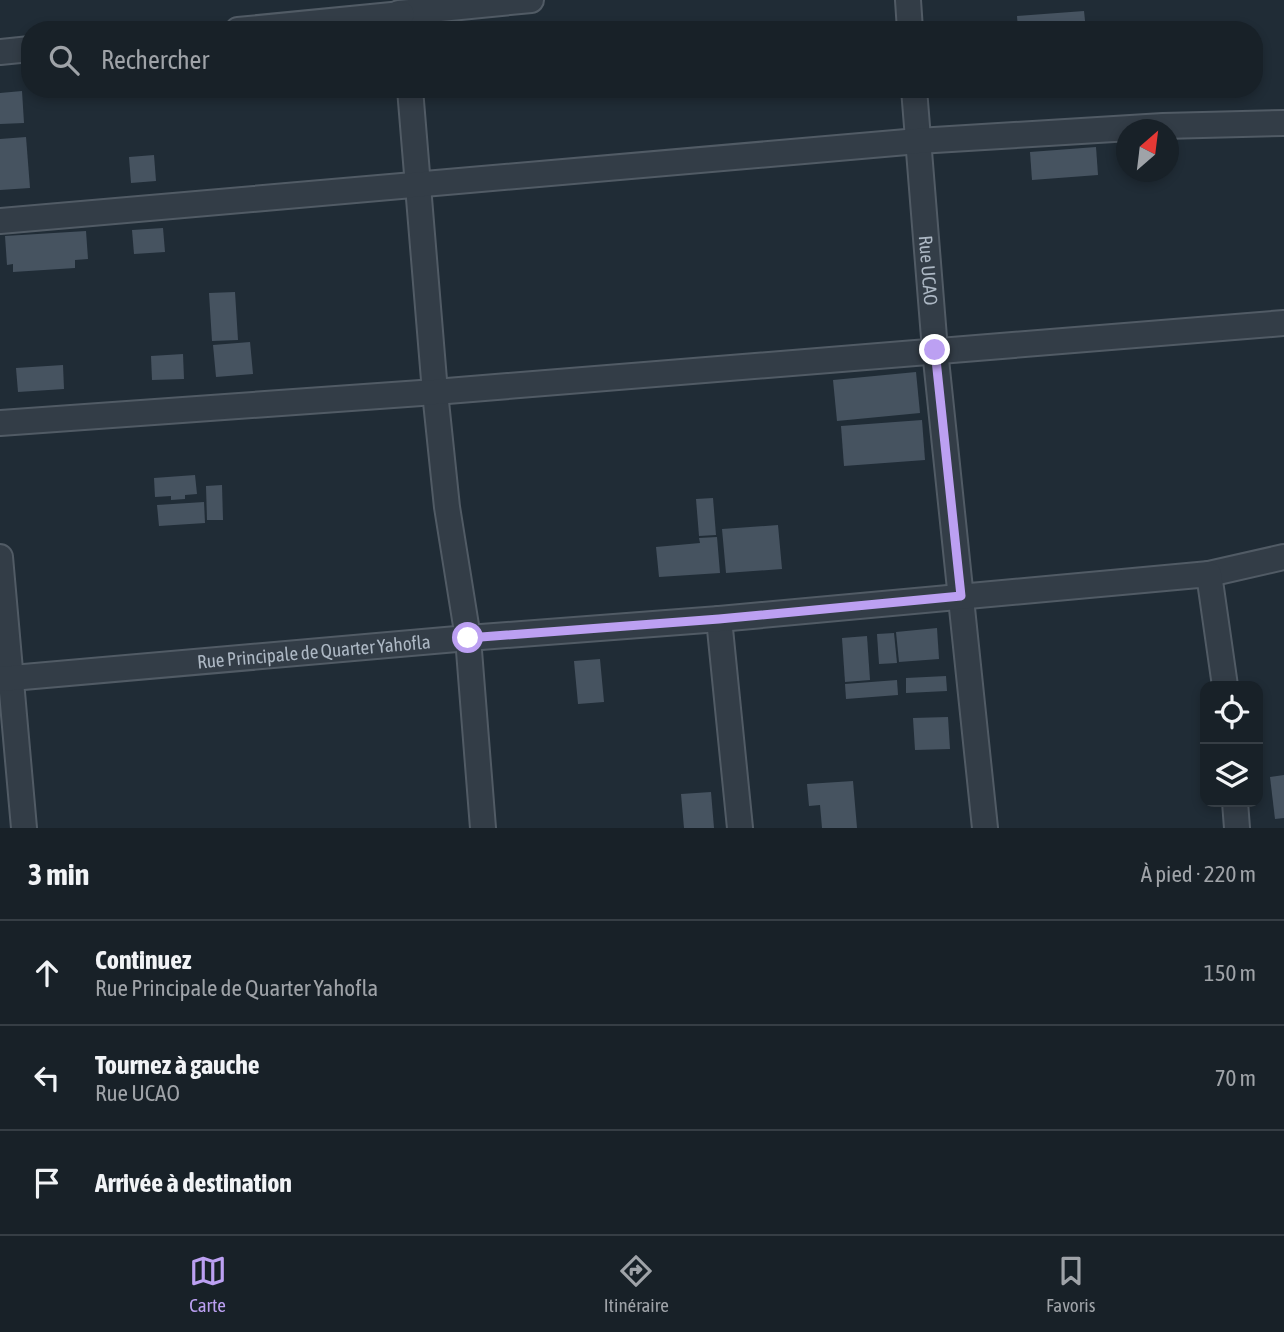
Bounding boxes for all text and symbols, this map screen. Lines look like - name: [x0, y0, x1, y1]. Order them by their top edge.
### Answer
- search box: [21, 21, 1263, 98]
- icon: search: [45, 41, 83, 79]
- text: Rechercher: [101, 45, 209, 75]
- north arrow: [1116, 119, 1179, 182]
- street label: Rue UCAO: [915, 235, 942, 306]
- route end: [919, 334, 950, 365]
- route start: [452, 622, 483, 653]
- street label: Rue Principale de Quarter Yahofla: [196, 630, 431, 673]
- map controls: [1200, 681, 1263, 807]
- button: locate: [1200, 681, 1263, 744]
- button: layers: [1200, 744, 1263, 807]
- text: 3 min: [28, 857, 89, 891]
- text: À pied · 220 m: [1141, 861, 1256, 887]
- text: Continuez: [95, 945, 191, 975]
- icon: ahead: [28, 954, 66, 992]
- text: 150 m: [1204, 960, 1256, 986]
- text: Rue Principale de Quarter Yahofla: [95, 975, 378, 1001]
- text: Tournez à gauche: [95, 1050, 260, 1080]
- icon: left: [28, 1059, 66, 1097]
- text: 70 m: [1215, 1065, 1256, 1091]
- text: Rue UCAO: [95, 1080, 180, 1106]
- icon: arrive: [28, 1164, 66, 1202]
- text: Arrivée à destination: [95, 1168, 292, 1198]
- tab: Carte: [189, 1252, 227, 1316]
- tab: Itinéraire: [604, 1252, 669, 1316]
- tab: Favoris: [1046, 1252, 1095, 1316]

